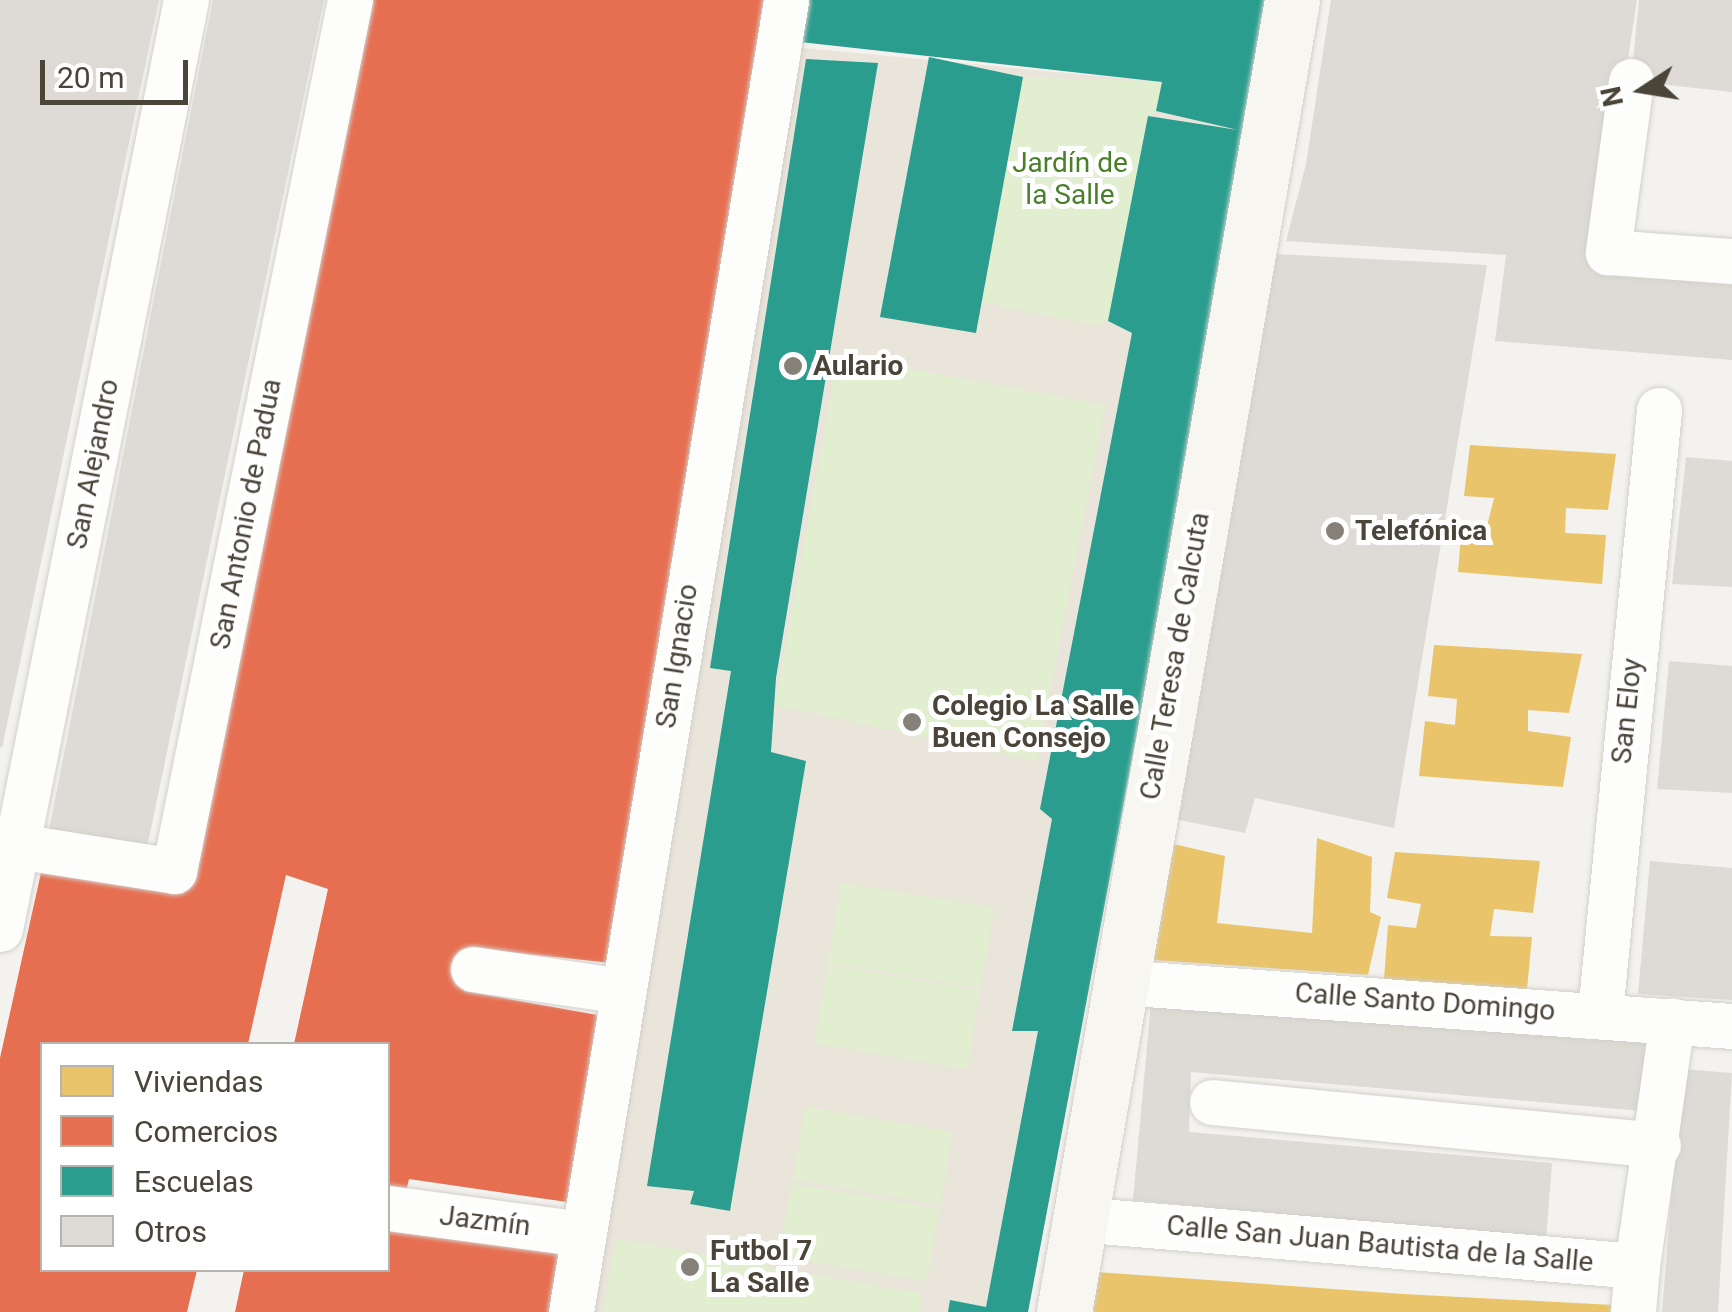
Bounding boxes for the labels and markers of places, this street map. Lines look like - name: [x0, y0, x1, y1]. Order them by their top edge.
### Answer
- place label: Aulario: [813, 349, 903, 383]
- marker: Aulario: [782, 355, 804, 377]
- place label: Telefónica: [1355, 514, 1487, 548]
- marker: Telefónica: [1324, 520, 1346, 542]
- place label: Colegio La Salle Buen Consejo: [932, 689, 1134, 755]
- marker: Colegio La Salle Buen Consejo: [901, 711, 923, 733]
- place label: Futbol 7 La Salle: [710, 1234, 812, 1300]
- marker: Futbol 7 La Salle: [679, 1256, 701, 1278]

